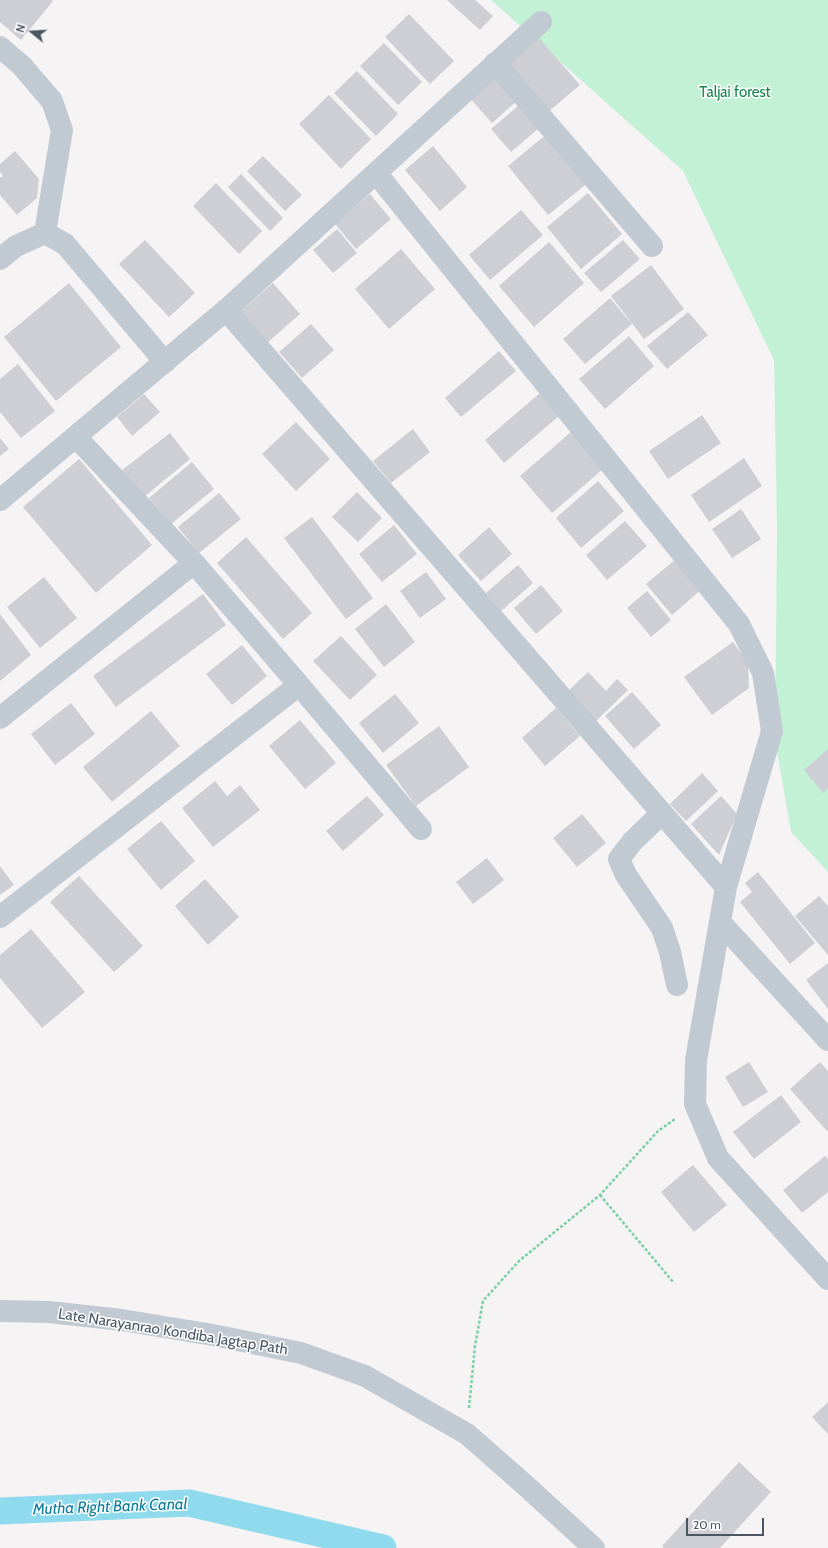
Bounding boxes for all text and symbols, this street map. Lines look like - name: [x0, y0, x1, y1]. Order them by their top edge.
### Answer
- north arrow: [12, 12, 52, 52]
- text: N: [13, 22, 28, 34]
- park label: Taljai forest: [699, 84, 771, 102]
- street label: Late Narayanrao Kondiba Jagtap Path: [57, 1305, 289, 1359]
- water label: Mutha Right Bank Canal: [32, 1495, 188, 1519]
- scale bar: [688, 1510, 766, 1536]
- text: 20 m: [693, 1517, 721, 1532]

